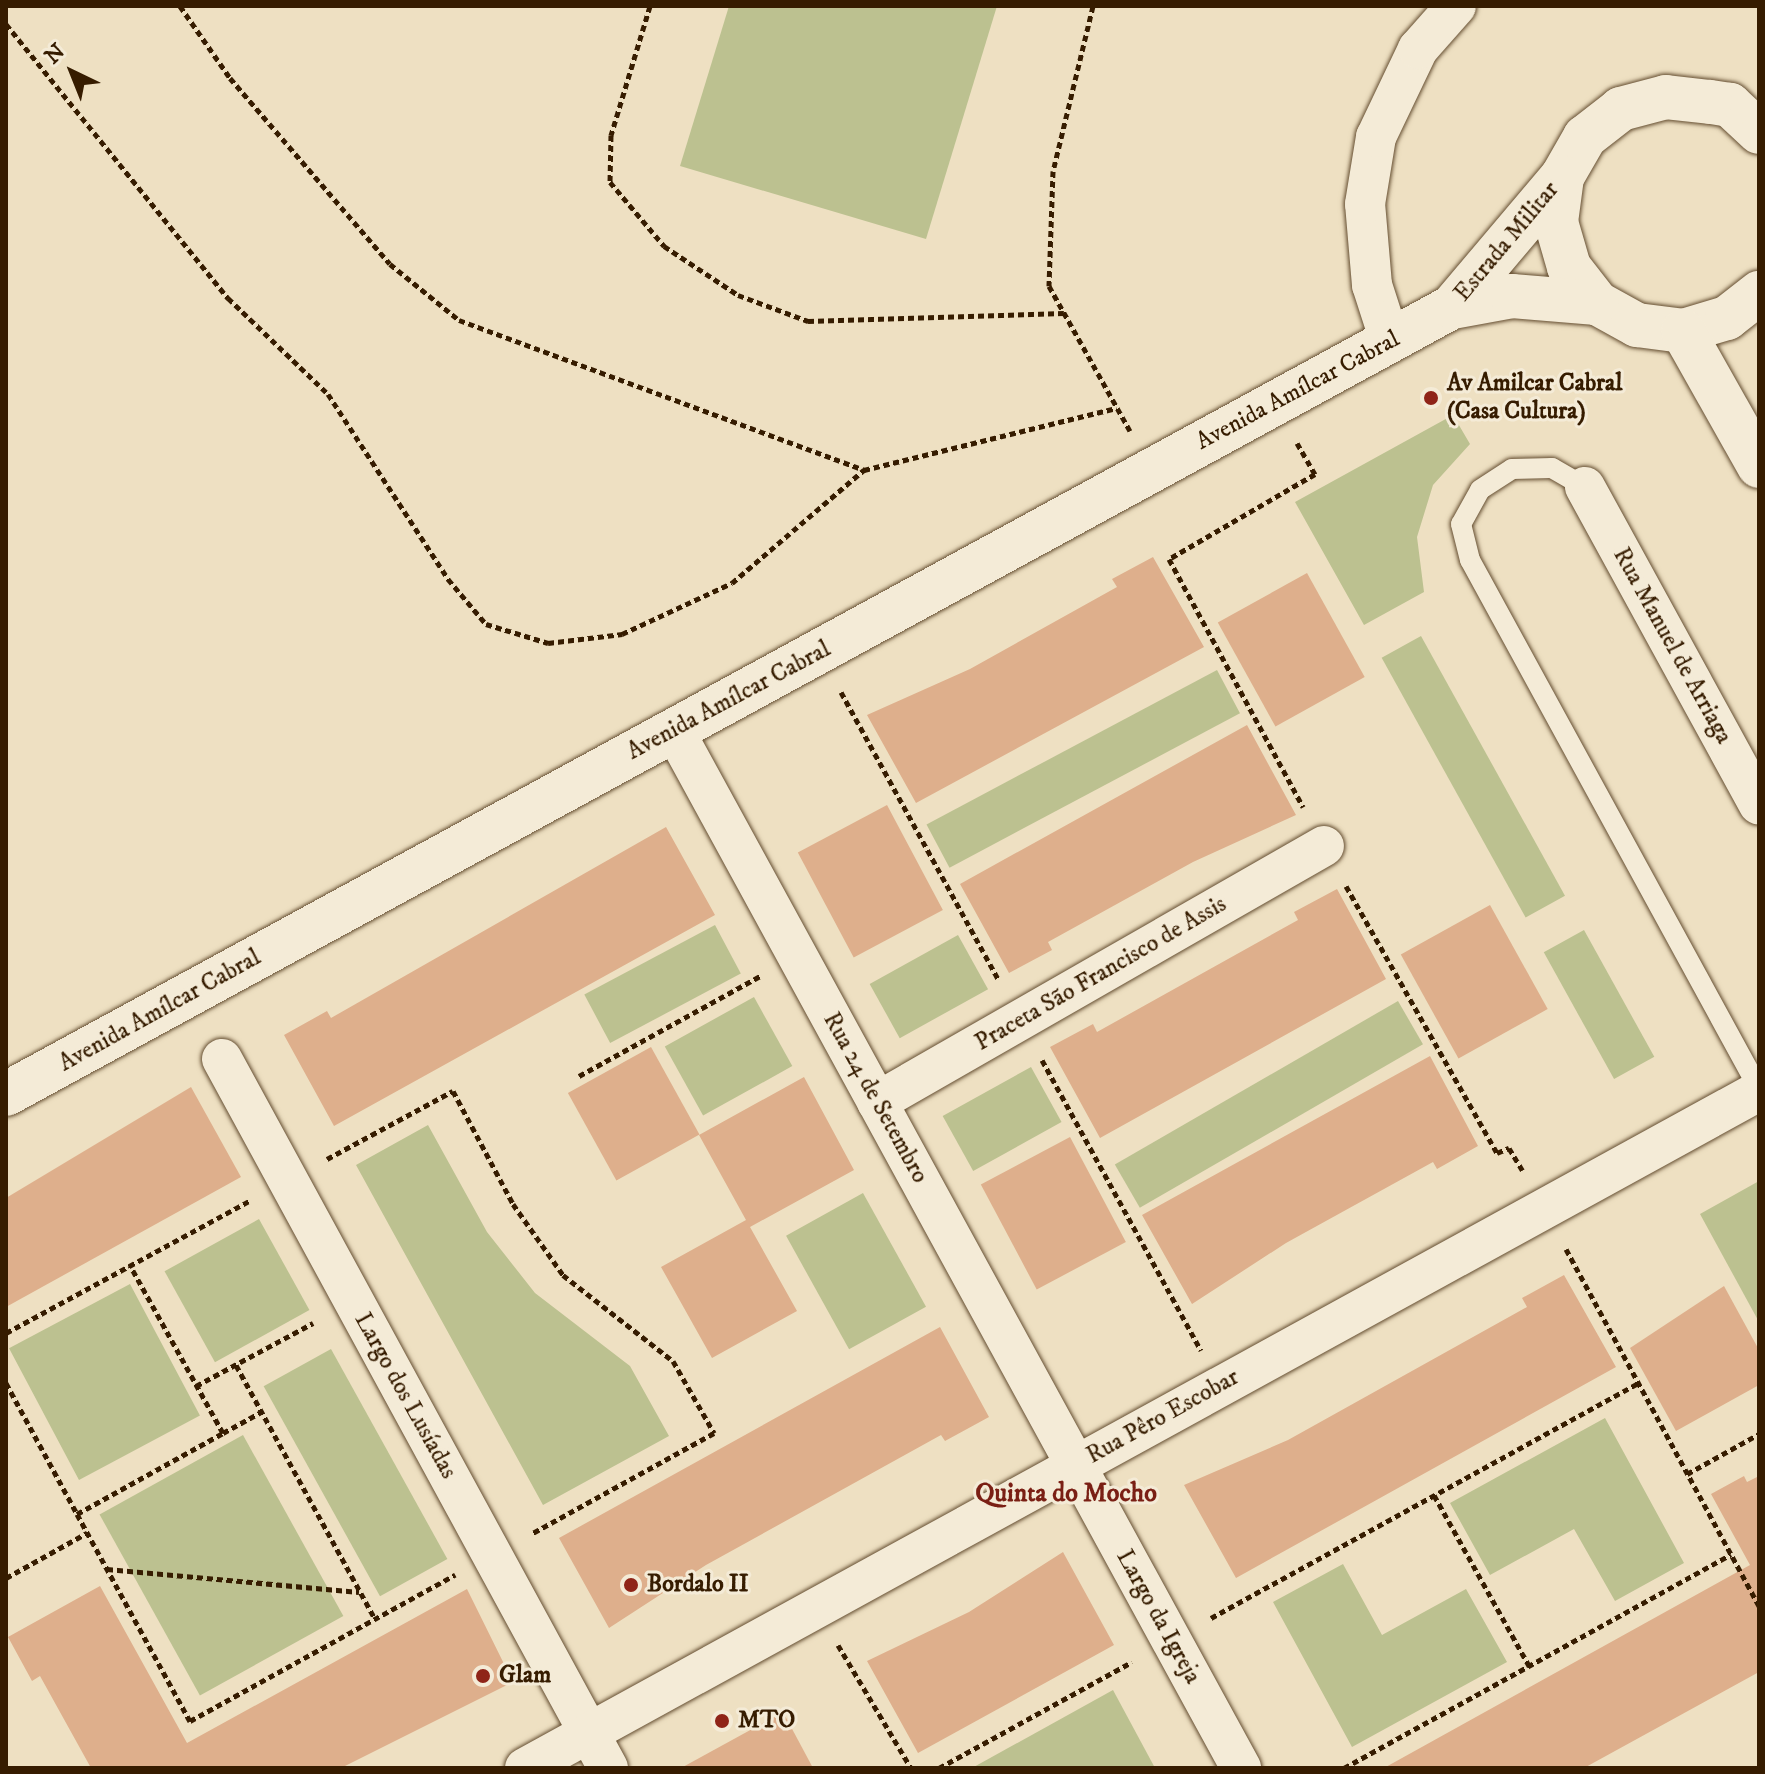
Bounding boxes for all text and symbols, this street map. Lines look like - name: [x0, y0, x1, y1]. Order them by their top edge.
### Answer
- north arrow: [32, 32, 112, 112]
- text: N: [39, 38, 71, 70]
- street label: Estrada Militar: [1449, 176, 1565, 308]
- street label: Avenida Amílcar Cabral: [1191, 325, 1405, 457]
- place label: Av Amilcar Cabral (Casa Cultura): [1447, 370, 1622, 426]
- marker: Av Amilcar Cabral (Casa Cultura): [1422, 389, 1440, 407]
- street label: Rua Manuel de Arriaga: [1606, 543, 1738, 749]
- street label: Avenida Amílcar Cabral: [622, 635, 836, 767]
- street label: Praceta São Francisco de Assis: [970, 890, 1232, 1058]
- street label: Avenida Amílcar Cabral: [54, 944, 266, 1078]
- street label: Rua 24 de Setembro: [816, 1008, 934, 1188]
- street label: Largo dos Lusíadas: [348, 1308, 462, 1484]
- street label: Rua Pêro Escobar: [1082, 1363, 1244, 1471]
- district label: Quinta do Mocho: [975, 1478, 1157, 1510]
- street label: Largo da Igreja: [1109, 1545, 1207, 1689]
- place label: Bordalo II: [647, 1571, 749, 1599]
- marker: Bordalo II: [622, 1576, 640, 1594]
- place label: Glam: [499, 1662, 551, 1690]
- marker: Glam: [474, 1667, 492, 1685]
- place label: MTO: [738, 1707, 795, 1735]
- marker: MTO: [713, 1712, 731, 1730]

